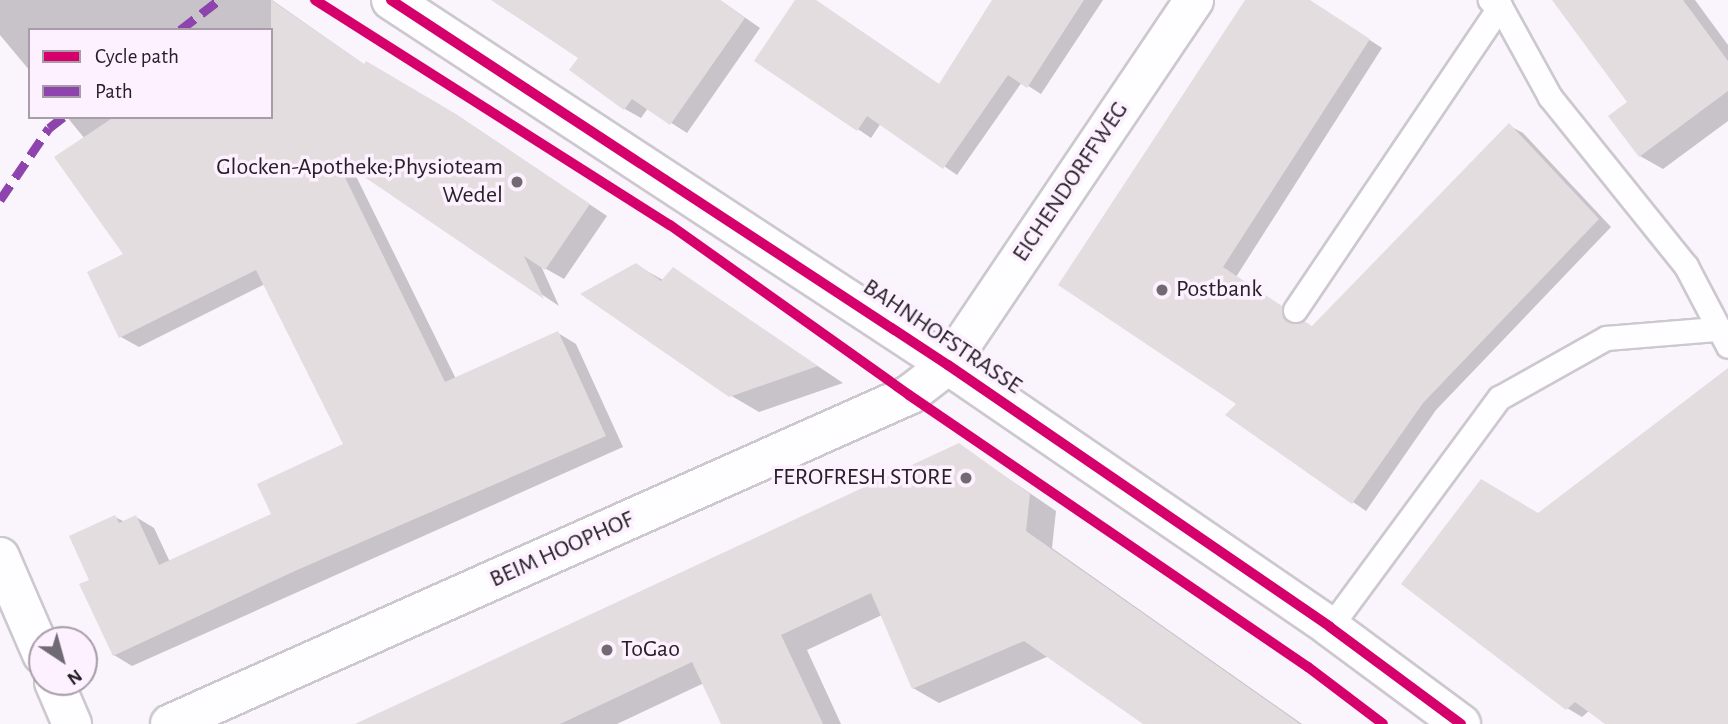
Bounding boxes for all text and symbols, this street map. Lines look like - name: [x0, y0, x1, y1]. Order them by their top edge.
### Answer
- legend: [28, 28, 273, 119]
- text: Cycle path: [95, 46, 179, 67]
- text: Path: [95, 81, 133, 102]
- street label: EICHENDORFFWEG: [1007, 97, 1135, 267]
- place label: Glocken-Apotheke;Physioteam Wedel: [216, 154, 503, 210]
- marker: Glocken-Apotheke;Physioteam Wedel: [509, 174, 525, 190]
- street label: BAHNHOFSTRASSE: [857, 273, 1027, 401]
- place label: Postbank: [1176, 276, 1262, 304]
- marker: Postbank: [1154, 282, 1170, 298]
- place label: FEROFRESH STORE: [773, 464, 952, 492]
- marker: FEROFRESH STORE: [958, 470, 974, 486]
- street label: BEIM HOOPHOF: [486, 505, 638, 595]
- north arrow: [28, 626, 98, 696]
- place label: ToGao: [621, 636, 680, 664]
- marker: ToGao: [599, 642, 615, 658]
- text: N: [64, 665, 85, 688]

